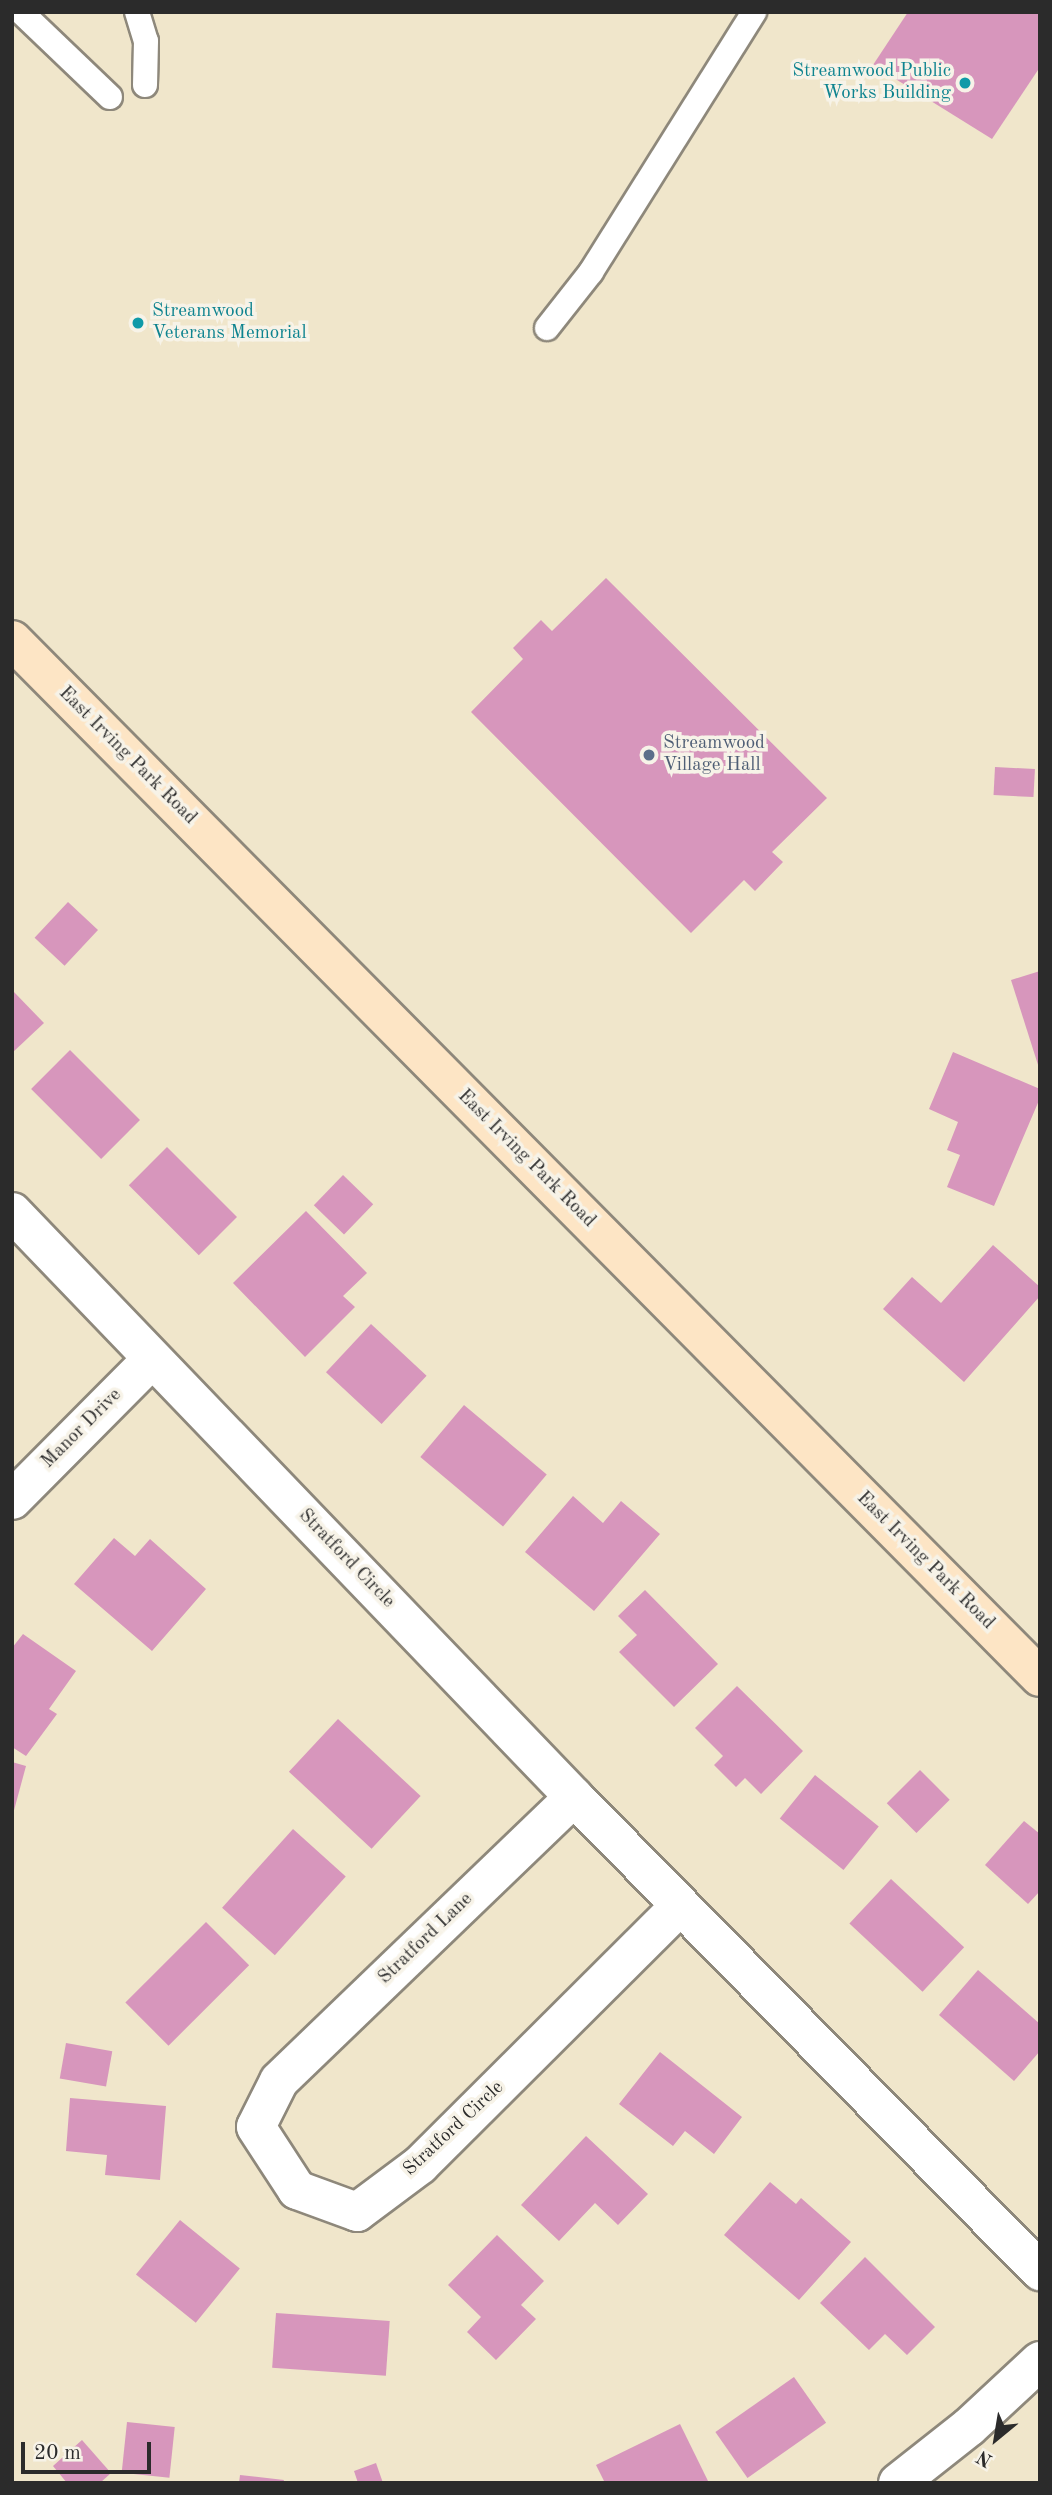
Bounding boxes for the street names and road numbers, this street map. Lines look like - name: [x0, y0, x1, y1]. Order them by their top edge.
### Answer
- street label: East Irving Park Road: [53, 682, 201, 830]
- street label: East Irving Park Road: [452, 1085, 600, 1233]
- street label: Manor Drive: [37, 1384, 127, 1474]
- street label: East Irving Park Road: [851, 1487, 999, 1635]
- street label: Stratford Circle: [293, 1505, 399, 1613]
- street label: Stratford Lane: [374, 1888, 478, 1990]
- street label: Stratford Circle: [399, 2077, 509, 2181]

